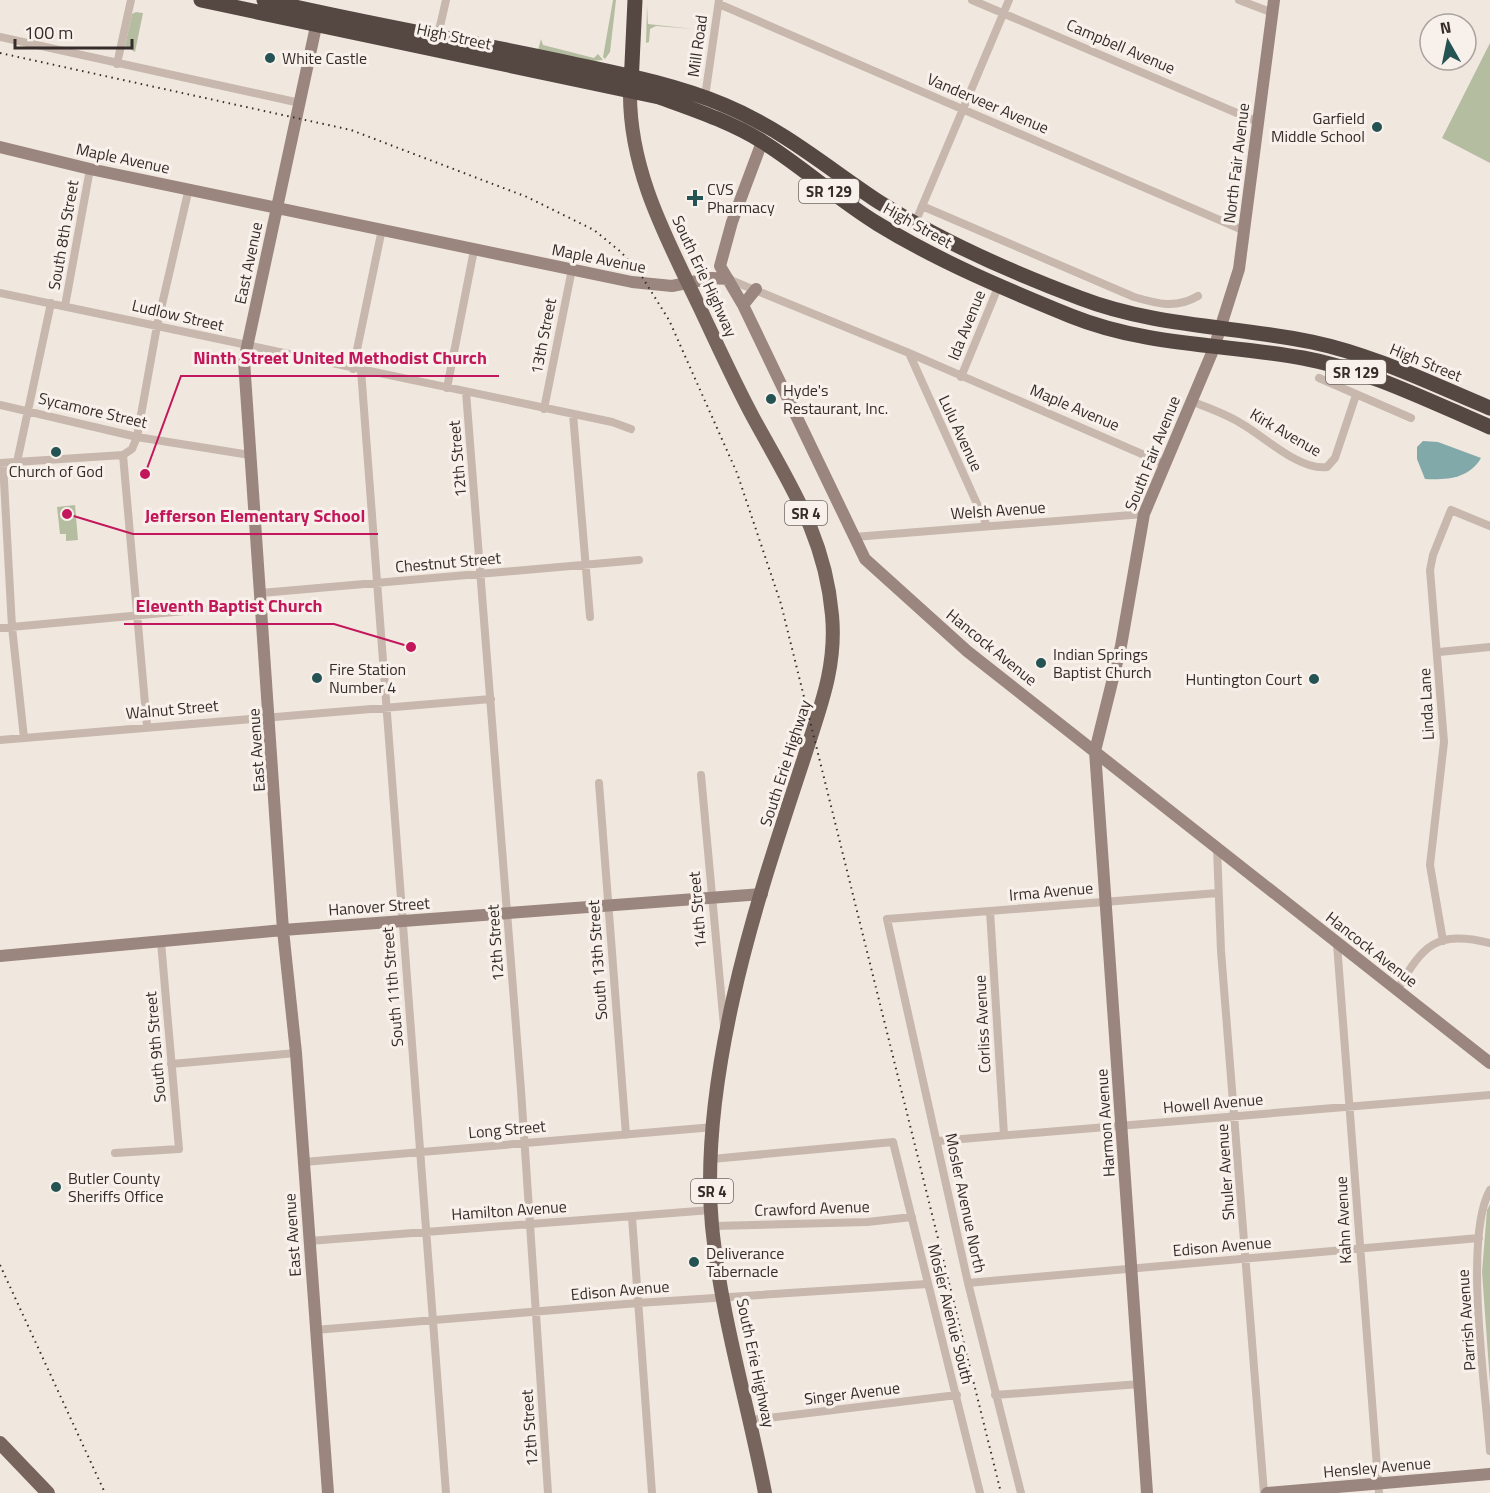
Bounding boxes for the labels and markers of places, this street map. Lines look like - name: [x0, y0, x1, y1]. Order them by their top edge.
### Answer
- place label: White Castle: [282, 46, 367, 70]
- marker: White Castle: [263, 51, 277, 65]
- place label: Garfield Middle School: [1271, 106, 1365, 148]
- marker: Garfield Middle School: [1370, 120, 1384, 134]
- place label: CVS Pharmacy: [707, 177, 775, 219]
- marker: CVS Pharmacy: [688, 191, 702, 205]
- callout: Ninth Street United Methodist Church: [181, 340, 499, 376]
- place label: Hyde's Restaurant, Inc.: [783, 378, 888, 420]
- marker: Hyde's Restaurant, Inc.: [764, 392, 778, 406]
- marker: Church of God: [49, 445, 63, 459]
- place label: Church of God: [9, 459, 103, 483]
- callout: Jefferson Elementary School: [133, 498, 378, 534]
- callout: Eleventh Baptist Church: [124, 588, 334, 624]
- place label: Indian Springs Baptist Church: [1053, 642, 1152, 684]
- marker: Indian Springs Baptist Church: [1034, 656, 1048, 670]
- place label: Fire Station Number 4: [329, 657, 406, 699]
- place label: Huntington Court: [1185, 667, 1302, 691]
- marker: Fire Station Number 4: [310, 671, 324, 685]
- marker: Huntington Court: [1307, 672, 1321, 686]
- place label: Butler County Sheriffs Office: [68, 1166, 164, 1208]
- marker: Butler County Sheriffs Office: [49, 1180, 63, 1194]
- place label: Deliverance Tabernacle: [706, 1241, 784, 1283]
- marker: Deliverance Tabernacle: [687, 1255, 701, 1269]

